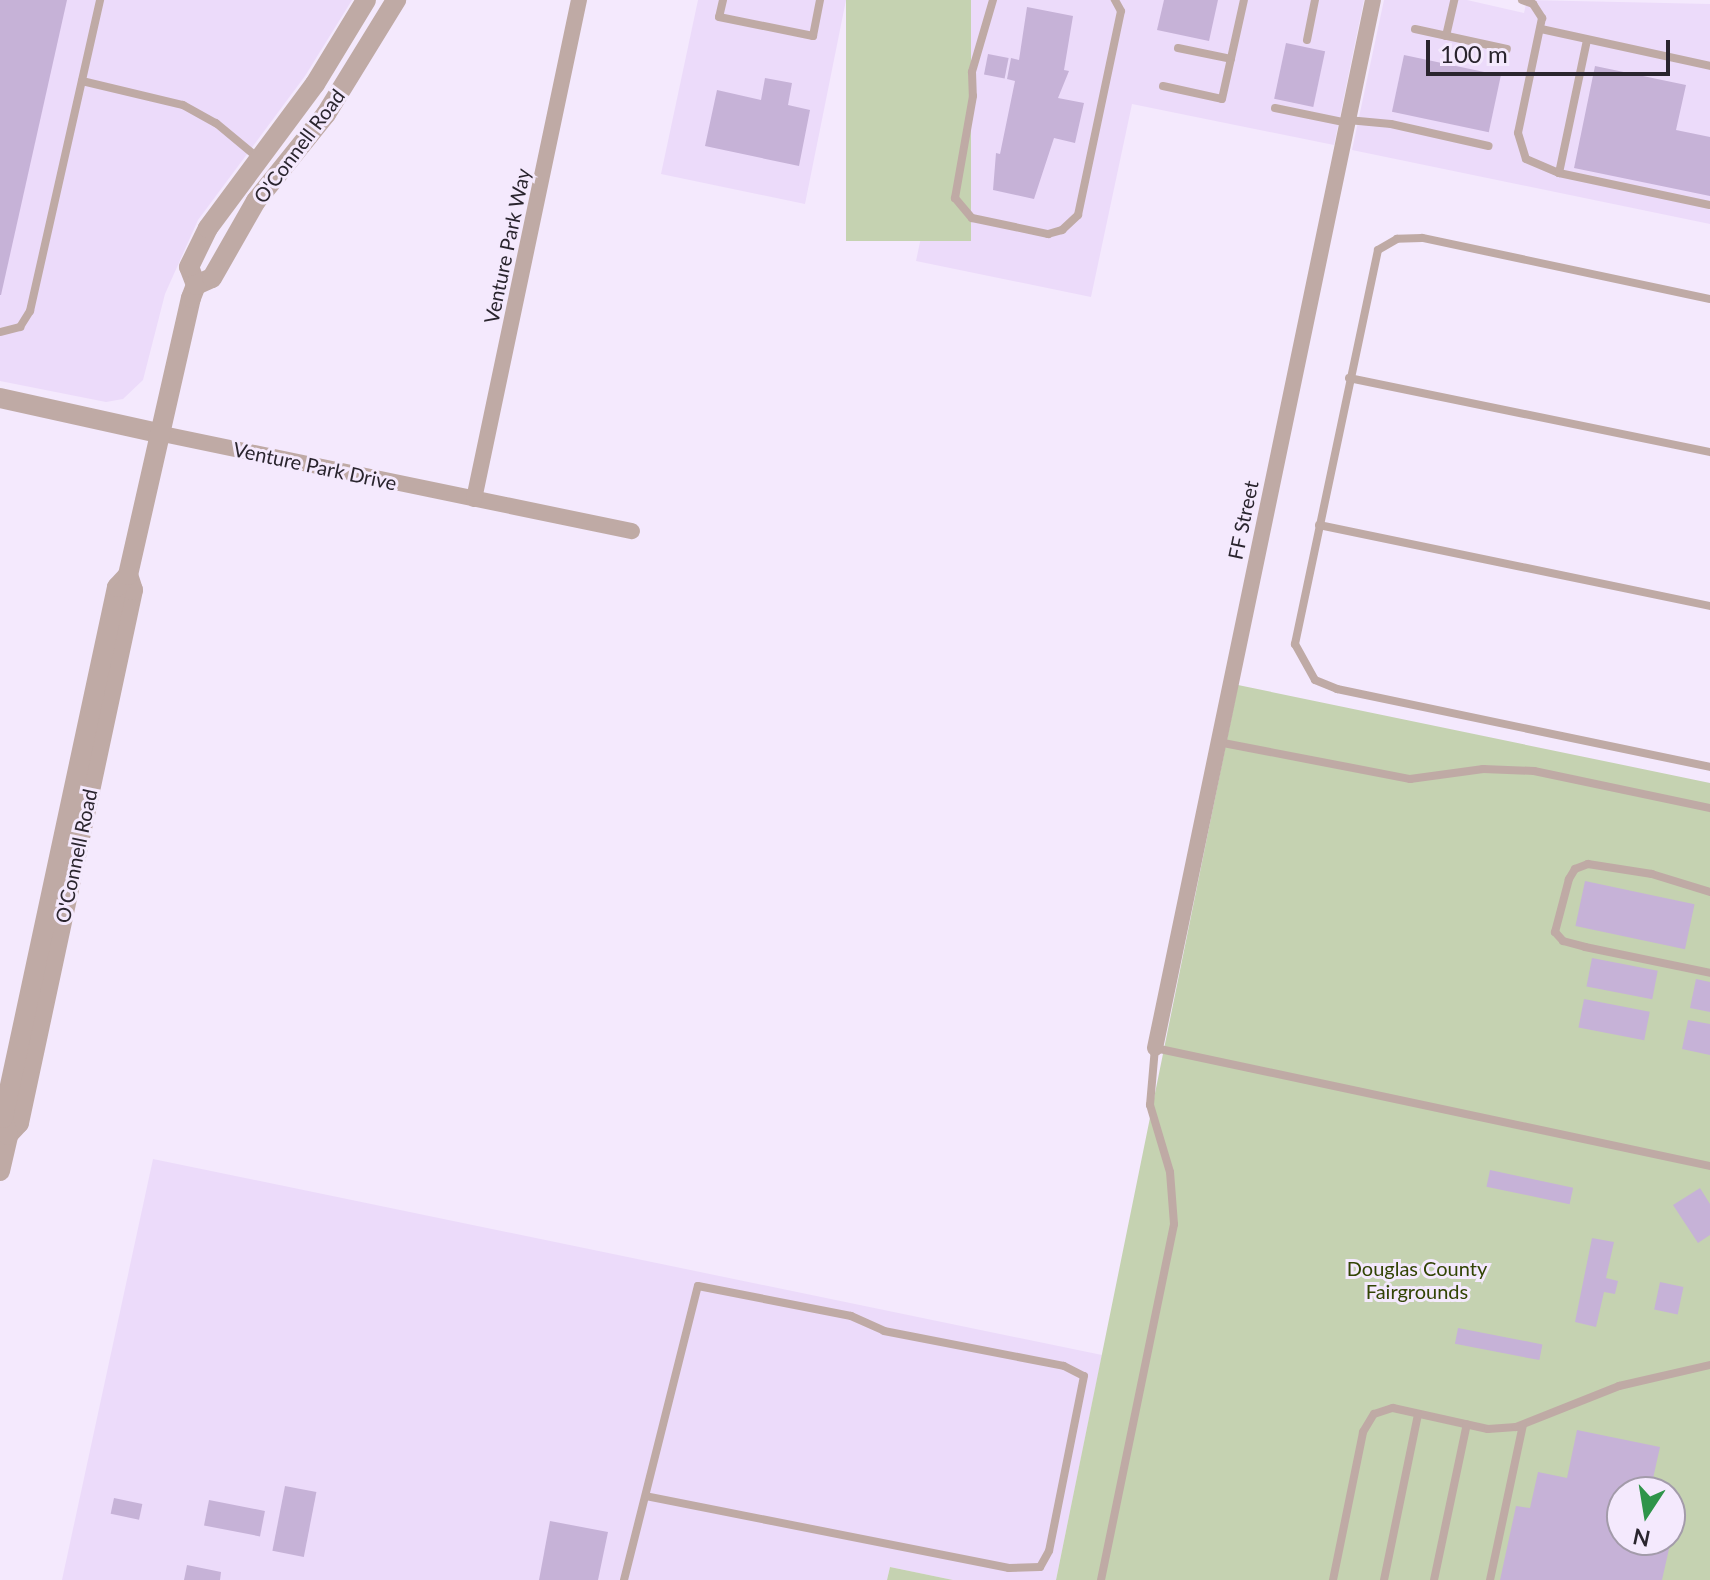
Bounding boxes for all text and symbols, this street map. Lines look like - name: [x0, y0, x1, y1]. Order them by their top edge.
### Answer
- scale bar: [1430, 24, 1674, 74]
- text: 100 m: [1440, 39, 1508, 68]
- street label: O'Connell Road: [248, 84, 350, 208]
- street label: Venture Park Way: [479, 166, 535, 326]
- street label: Venture Park Drive: [231, 437, 399, 495]
- street label: FF Street: [1223, 478, 1263, 562]
- street label: O'Connell Road: [50, 787, 102, 925]
- park label: Douglas County Fairgrounds: [1347, 1257, 1487, 1304]
- north arrow: [1606, 1476, 1686, 1556]
- text: N: [1630, 1523, 1652, 1553]

